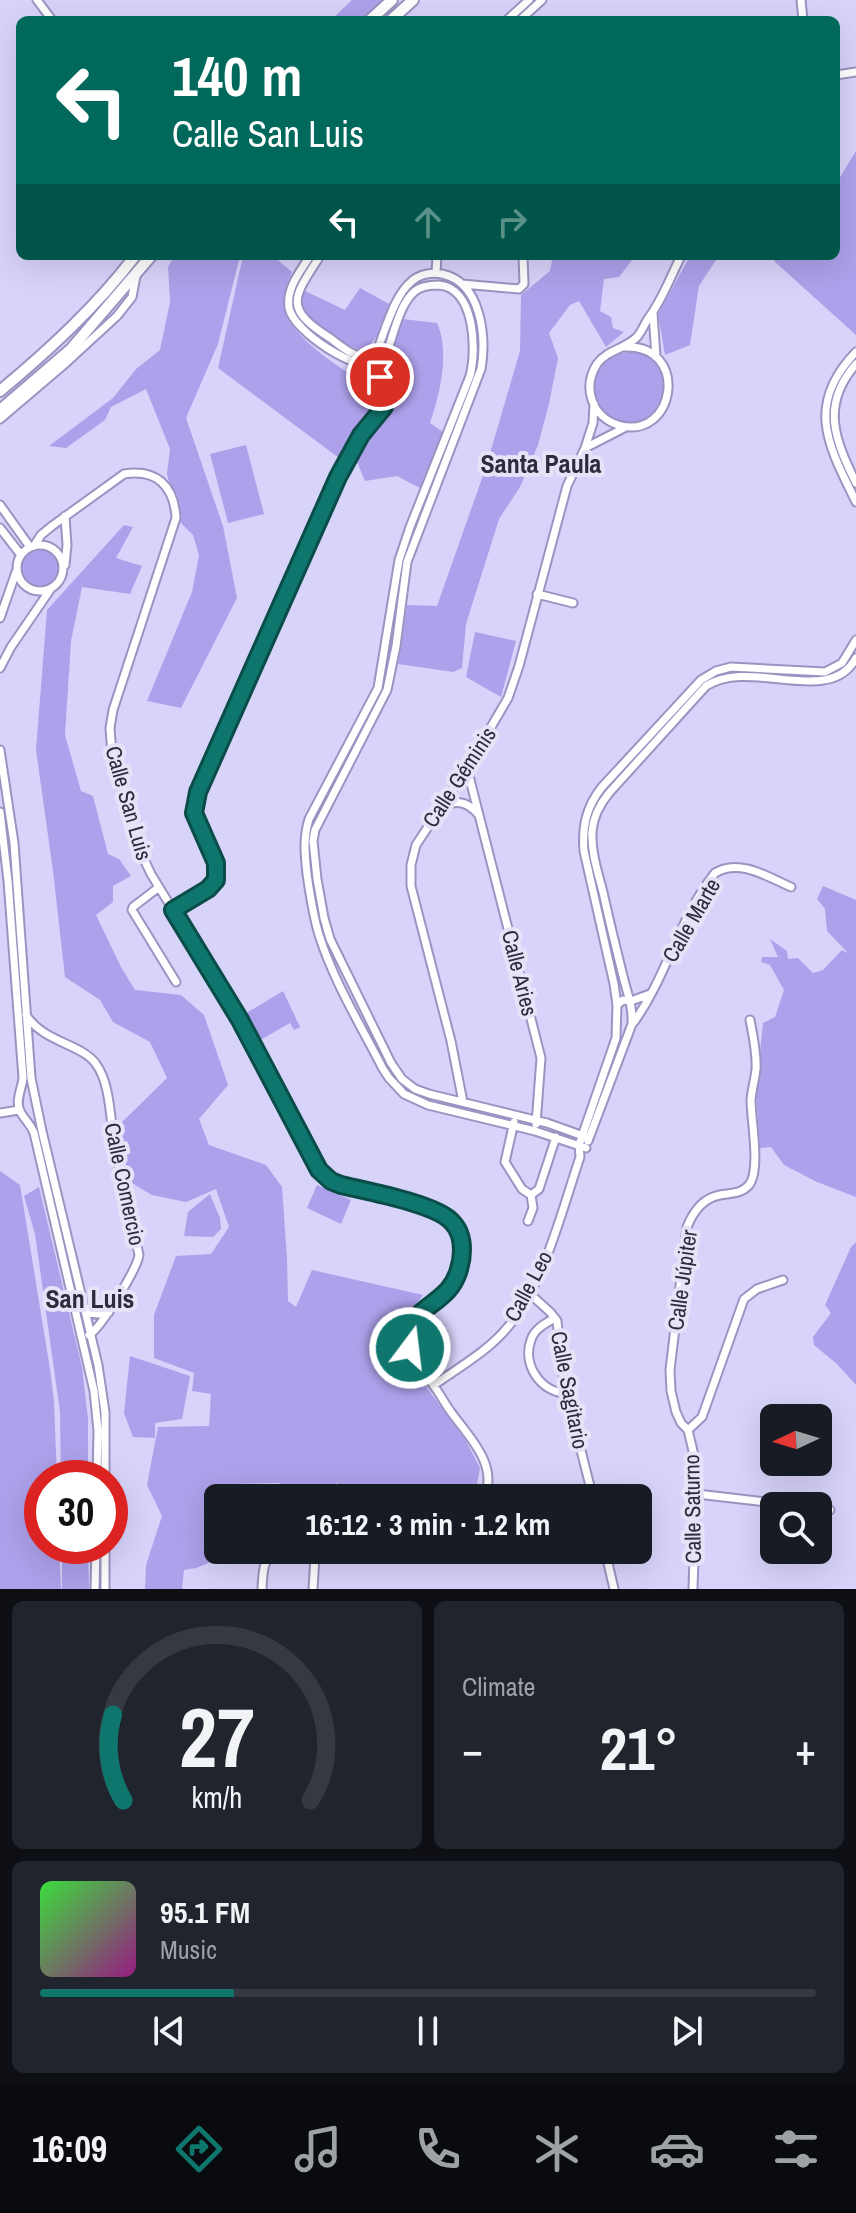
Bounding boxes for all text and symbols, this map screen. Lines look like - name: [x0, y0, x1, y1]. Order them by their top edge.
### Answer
- text: 140 m: [172, 38, 302, 113]
- icon: left: [40, 48, 144, 152]
- text: Calle San Luis: [172, 110, 364, 158]
- icon: left: [322, 200, 366, 244]
- icon: ahead: [406, 200, 450, 244]
- icon: right: [490, 200, 534, 244]
- pin: [346, 343, 414, 411]
- icon: arrive: [358, 355, 402, 399]
- district label: Santa Paula: [481, 446, 602, 481]
- street label: Calle Géminis: [415, 721, 503, 833]
- street label: Calle San Luis: [98, 742, 160, 864]
- street label: Calle Marte: [655, 873, 727, 967]
- street label: Calle Aries: [495, 927, 545, 1019]
- street label: Calle Comercio: [97, 1120, 153, 1248]
- street label: Calle Júpiter: [660, 1228, 704, 1332]
- street label: Calle Leo: [497, 1245, 559, 1327]
- district label: San Luis: [46, 1281, 134, 1316]
- position arrow: [368, 1306, 452, 1390]
- street label: Calle Sagitario: [544, 1329, 596, 1451]
- north arrow: [760, 1404, 832, 1476]
- map controls: [760, 1404, 832, 1564]
- street label: Calle Saturno: [676, 1454, 708, 1564]
- speed limit sign: 30: [24, 1460, 128, 1564]
- button: search: [760, 1492, 832, 1564]
- text: 16:12 · 3 min · 1.2 km: [306, 1504, 550, 1544]
- text: Climate: [462, 1669, 535, 1704]
- text: 27: [179, 1681, 255, 1793]
- text: 21°: [600, 1708, 678, 1789]
- text: −: [462, 1719, 483, 1779]
- text: +: [795, 1719, 816, 1779]
- text: km/h: [192, 1778, 242, 1817]
- text: 95.1 FM: [160, 1892, 250, 1932]
- text: Music: [160, 1932, 217, 1967]
- icon: previous: [147, 2009, 191, 2053]
- icon: pause: [406, 2009, 450, 2053]
- icon: next: [665, 2009, 709, 2053]
- icon: directions: [171, 2121, 227, 2177]
- icon: music: [290, 2121, 346, 2177]
- icon: phone: [410, 2121, 466, 2177]
- icon: climate: [529, 2121, 585, 2177]
- icon: car: [649, 2121, 705, 2177]
- icon: filters: [768, 2121, 824, 2177]
- text: 16:09: [32, 2125, 107, 2173]

